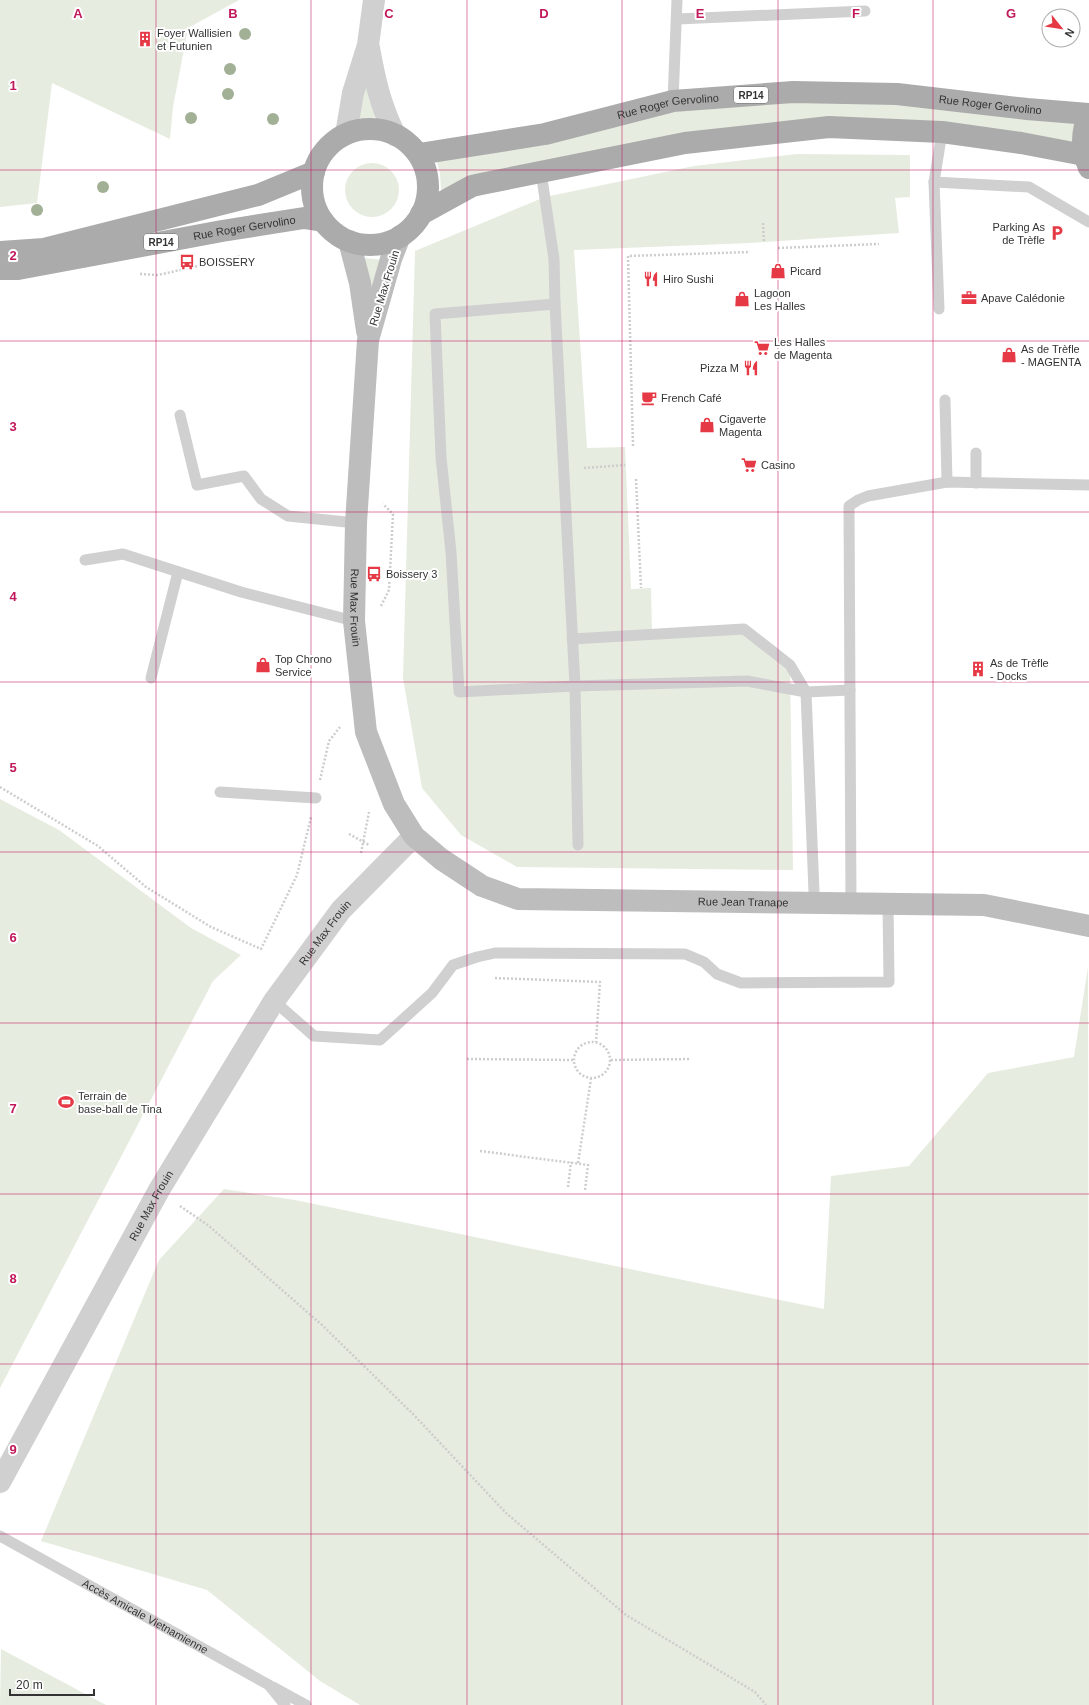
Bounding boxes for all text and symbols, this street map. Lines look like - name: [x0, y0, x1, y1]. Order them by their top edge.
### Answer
- text: A: [73, 6, 83, 21]
- text: B: [228, 6, 238, 21]
- text: C: [384, 6, 394, 21]
- text: D: [539, 6, 549, 21]
- text: E: [696, 6, 705, 21]
- text: F: [852, 6, 860, 21]
- text: G: [1006, 6, 1016, 21]
- north arrow: [1041, 8, 1081, 48]
- place label: Foyer Wallisien et Futunien: [157, 27, 232, 52]
- text: N: [1062, 27, 1077, 39]
- building icon: Foyer Wallisien et Futunien: [136, 30, 154, 48]
- text: 1: [9, 78, 17, 93]
- road number: RP14: [734, 87, 768, 103]
- street label: Rue Roger Gervolino: [616, 92, 719, 121]
- street label: Rue Roger Gervolino: [938, 93, 1042, 116]
- street label: Rue Roger Gervolino: [192, 213, 296, 242]
- place label: Parking As de Trèfle: [992, 221, 1045, 246]
- parking icon: Parking As de Trèfle: [1048, 224, 1066, 242]
- road number: RP14: [144, 234, 178, 250]
- text: 2: [9, 248, 17, 263]
- street label: Rue Max Frouin: [367, 249, 401, 327]
- bus stop icon: BOISSERY: [178, 253, 196, 271]
- place label: BOISSERY: [199, 256, 256, 268]
- shop icon: Picard: [769, 262, 787, 280]
- place label: Picard: [790, 265, 821, 277]
- restaurant icon: Hiro Sushi: [642, 270, 660, 288]
- place label: Hiro Sushi: [663, 273, 714, 285]
- place label: Lagoon Les Halles: [754, 287, 806, 312]
- office icon: Apave Calédonie: [960, 289, 978, 307]
- shop icon: Lagoon Les Halles: [733, 290, 751, 308]
- place label: Apave Calédonie: [981, 292, 1065, 304]
- place label: Les Halles de Magenta: [774, 336, 833, 361]
- supermarket icon: Les Halles de Magenta: [753, 339, 771, 357]
- place label: As de Trèfle - MAGENTA: [1021, 343, 1082, 368]
- shop icon: As de Trèfle - MAGENTA: [1000, 346, 1018, 364]
- restaurant icon: Pizza M: [742, 359, 760, 377]
- place label: Pizza M: [700, 362, 739, 374]
- cafe icon: French Café: [640, 389, 658, 407]
- place label: French Café: [661, 392, 722, 404]
- place label: Cigaverte Magenta: [719, 413, 766, 438]
- shop icon: Cigaverte Magenta: [698, 416, 716, 434]
- text: 3: [9, 419, 17, 434]
- supermarket icon: Casino: [740, 456, 758, 474]
- place label: Casino: [761, 459, 795, 471]
- bus stop icon: Boissery 3: [365, 565, 383, 583]
- street label: Rue Max Frouin: [348, 568, 363, 647]
- place label: Boissery 3: [386, 568, 437, 580]
- text: 4: [9, 589, 17, 604]
- place label: Top Chrono Service: [275, 653, 332, 678]
- shop icon: Top Chrono Service: [254, 656, 272, 674]
- place label: As de Trèfle - Docks: [990, 657, 1049, 682]
- building icon: As de Trèfle - Docks: [969, 660, 987, 678]
- text: 5: [9, 760, 17, 775]
- street label: Rue Jean Tranape: [698, 895, 789, 908]
- street label: Rue Max Frouin: [297, 898, 353, 967]
- text: 6: [9, 930, 17, 945]
- place label: Terrain de base-ball de Tina: [78, 1090, 163, 1115]
- sports icon: Terrain de base-ball de Tina: [57, 1093, 75, 1111]
- text: 7: [9, 1101, 17, 1116]
- street label: Rue Max Frouin: [127, 1168, 175, 1243]
- text: 8: [9, 1271, 17, 1286]
- text: 9: [9, 1442, 17, 1457]
- street label: Accès Amicale Vietnamienne: [80, 1577, 210, 1656]
- scale bar: [10, 1671, 94, 1697]
- text: 20 m: [16, 1678, 43, 1692]

